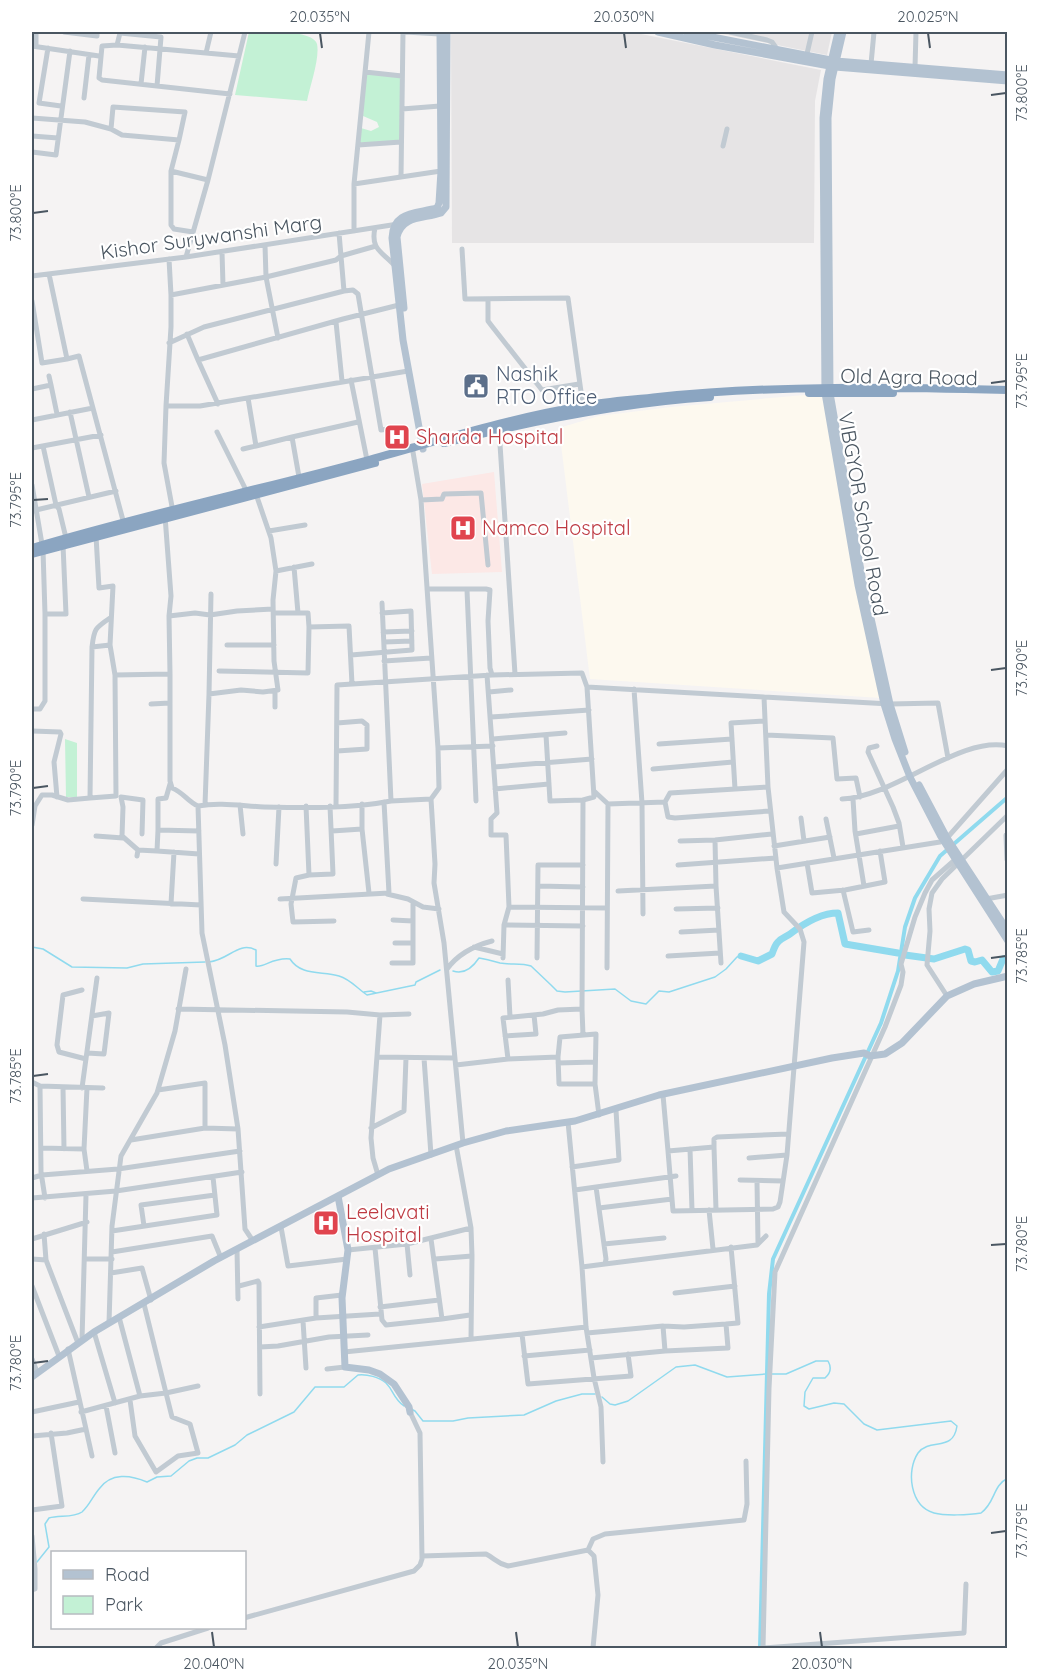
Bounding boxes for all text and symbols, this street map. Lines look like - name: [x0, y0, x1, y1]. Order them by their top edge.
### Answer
- text: 20.035°N: [290, 7, 350, 26]
- text: 20.030°N: [593, 7, 655, 26]
- text: 20.025°N: [897, 7, 959, 26]
- text: 73.800°E: [1012, 64, 1031, 122]
- text: 73.800°E: [6, 184, 25, 242]
- street label: Kishor Surywanshi Marg: [99, 209, 323, 264]
- text: 73.795°E: [1012, 353, 1031, 409]
- place label: Nashik RTO Office: [496, 361, 597, 409]
- street label: Old Agra Road: [840, 363, 978, 390]
- public building icon: Nashik RTO Office: [461, 371, 491, 401]
- street label: VIBGYOR School Road: [833, 410, 894, 618]
- hospital icon: Sharda Hospital: [382, 422, 412, 452]
- place label: Sharda Hospital: [416, 424, 563, 449]
- text: 73.795°E: [6, 472, 25, 528]
- hospital icon: Namco Hospital: [448, 513, 478, 543]
- place label: Namco Hospital: [482, 515, 631, 540]
- text: 73.790°E: [1012, 640, 1031, 696]
- text: 73.790°E: [6, 760, 25, 816]
- text: 73.785°E: [1012, 928, 1031, 984]
- text: 73.785°E: [6, 1048, 25, 1104]
- place label: Leelavati Hospital: [346, 1199, 429, 1247]
- hospital icon: Leelavati Hospital: [311, 1208, 341, 1238]
- text: 73.780°E: [1012, 1216, 1031, 1272]
- text: 73.780°E: [6, 1335, 25, 1391]
- text: 73.775°E: [1012, 1503, 1031, 1559]
- legend: [51, 1551, 246, 1629]
- text: Road: [105, 1563, 150, 1586]
- text: Park: [105, 1593, 143, 1616]
- text: 20.040°N: [183, 1654, 245, 1673]
- text: 20.035°N: [488, 1654, 548, 1673]
- text: 20.030°N: [791, 1654, 853, 1673]

